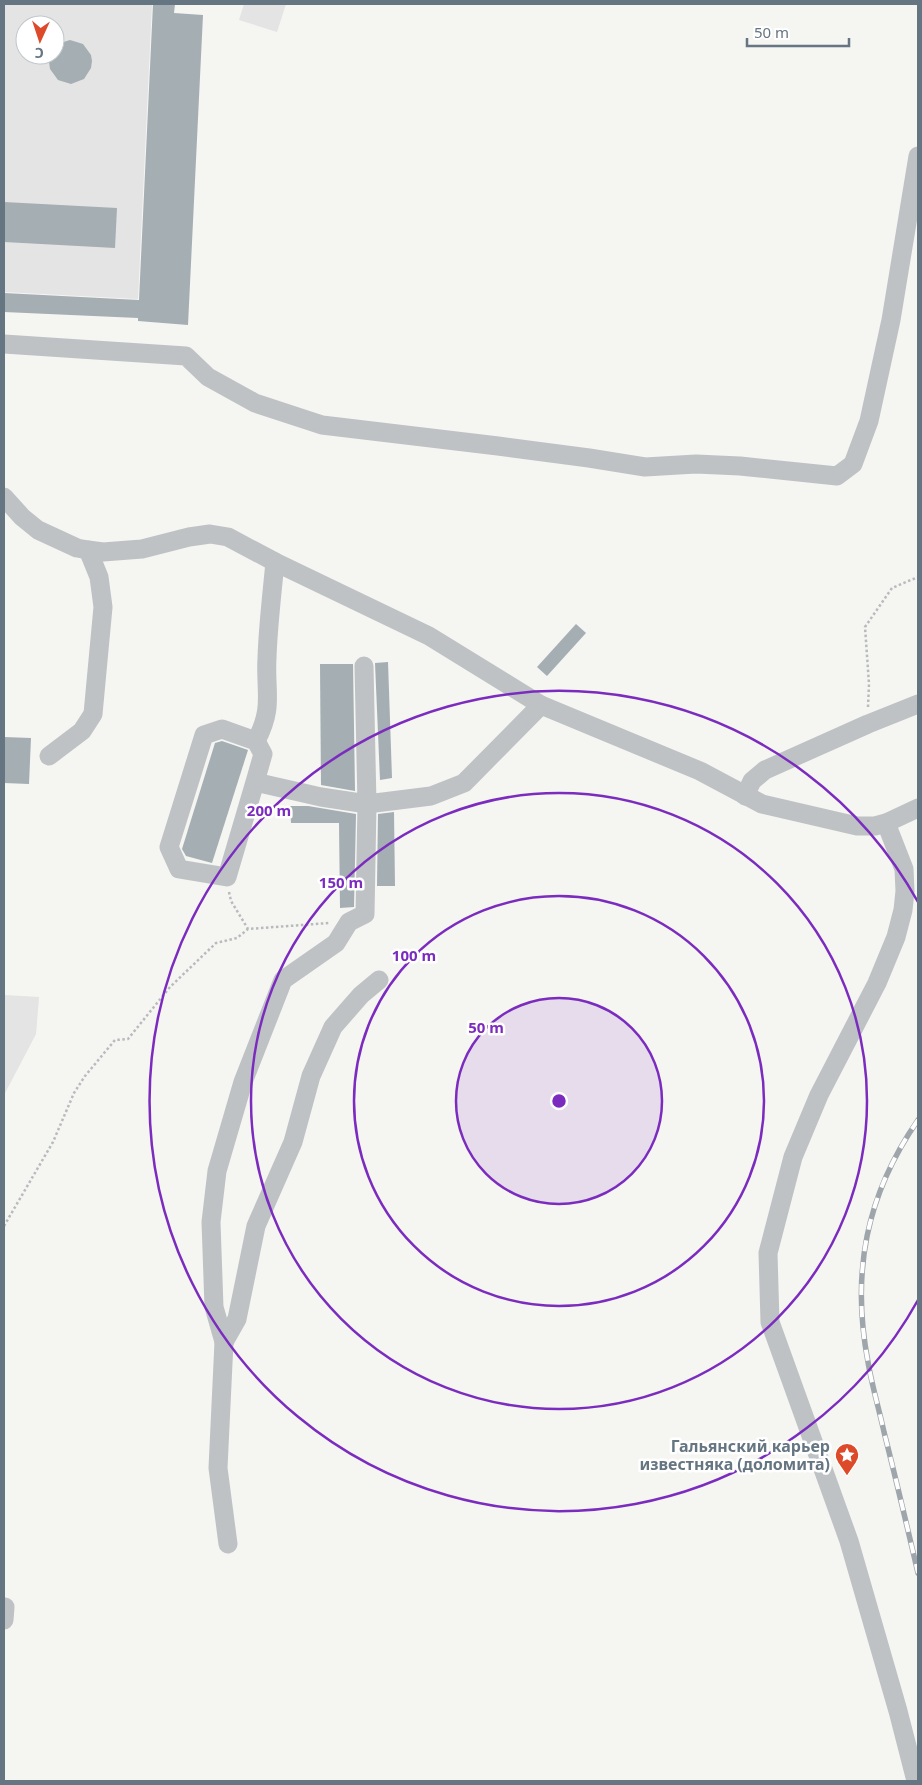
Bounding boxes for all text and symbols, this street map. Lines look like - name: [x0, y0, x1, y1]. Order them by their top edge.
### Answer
- north arrow: [15, 15, 65, 65]
- scale bar: [747, 15, 850, 47]
- text: 50 m: [754, 22, 789, 42]
- text: С: [34, 44, 44, 63]
- text: 200 m: [247, 800, 291, 820]
- text: 150 m: [319, 872, 363, 892]
- text: 100 m: [392, 945, 436, 965]
- text: 50 m: [468, 1017, 504, 1037]
- centre of rings: [550, 1092, 568, 1110]
- place label: Гальянский карьер известняка (доломита): [640, 1435, 830, 1475]
- place icon: Гальянский карьер известняка (доломита): [834, 1442, 860, 1476]

